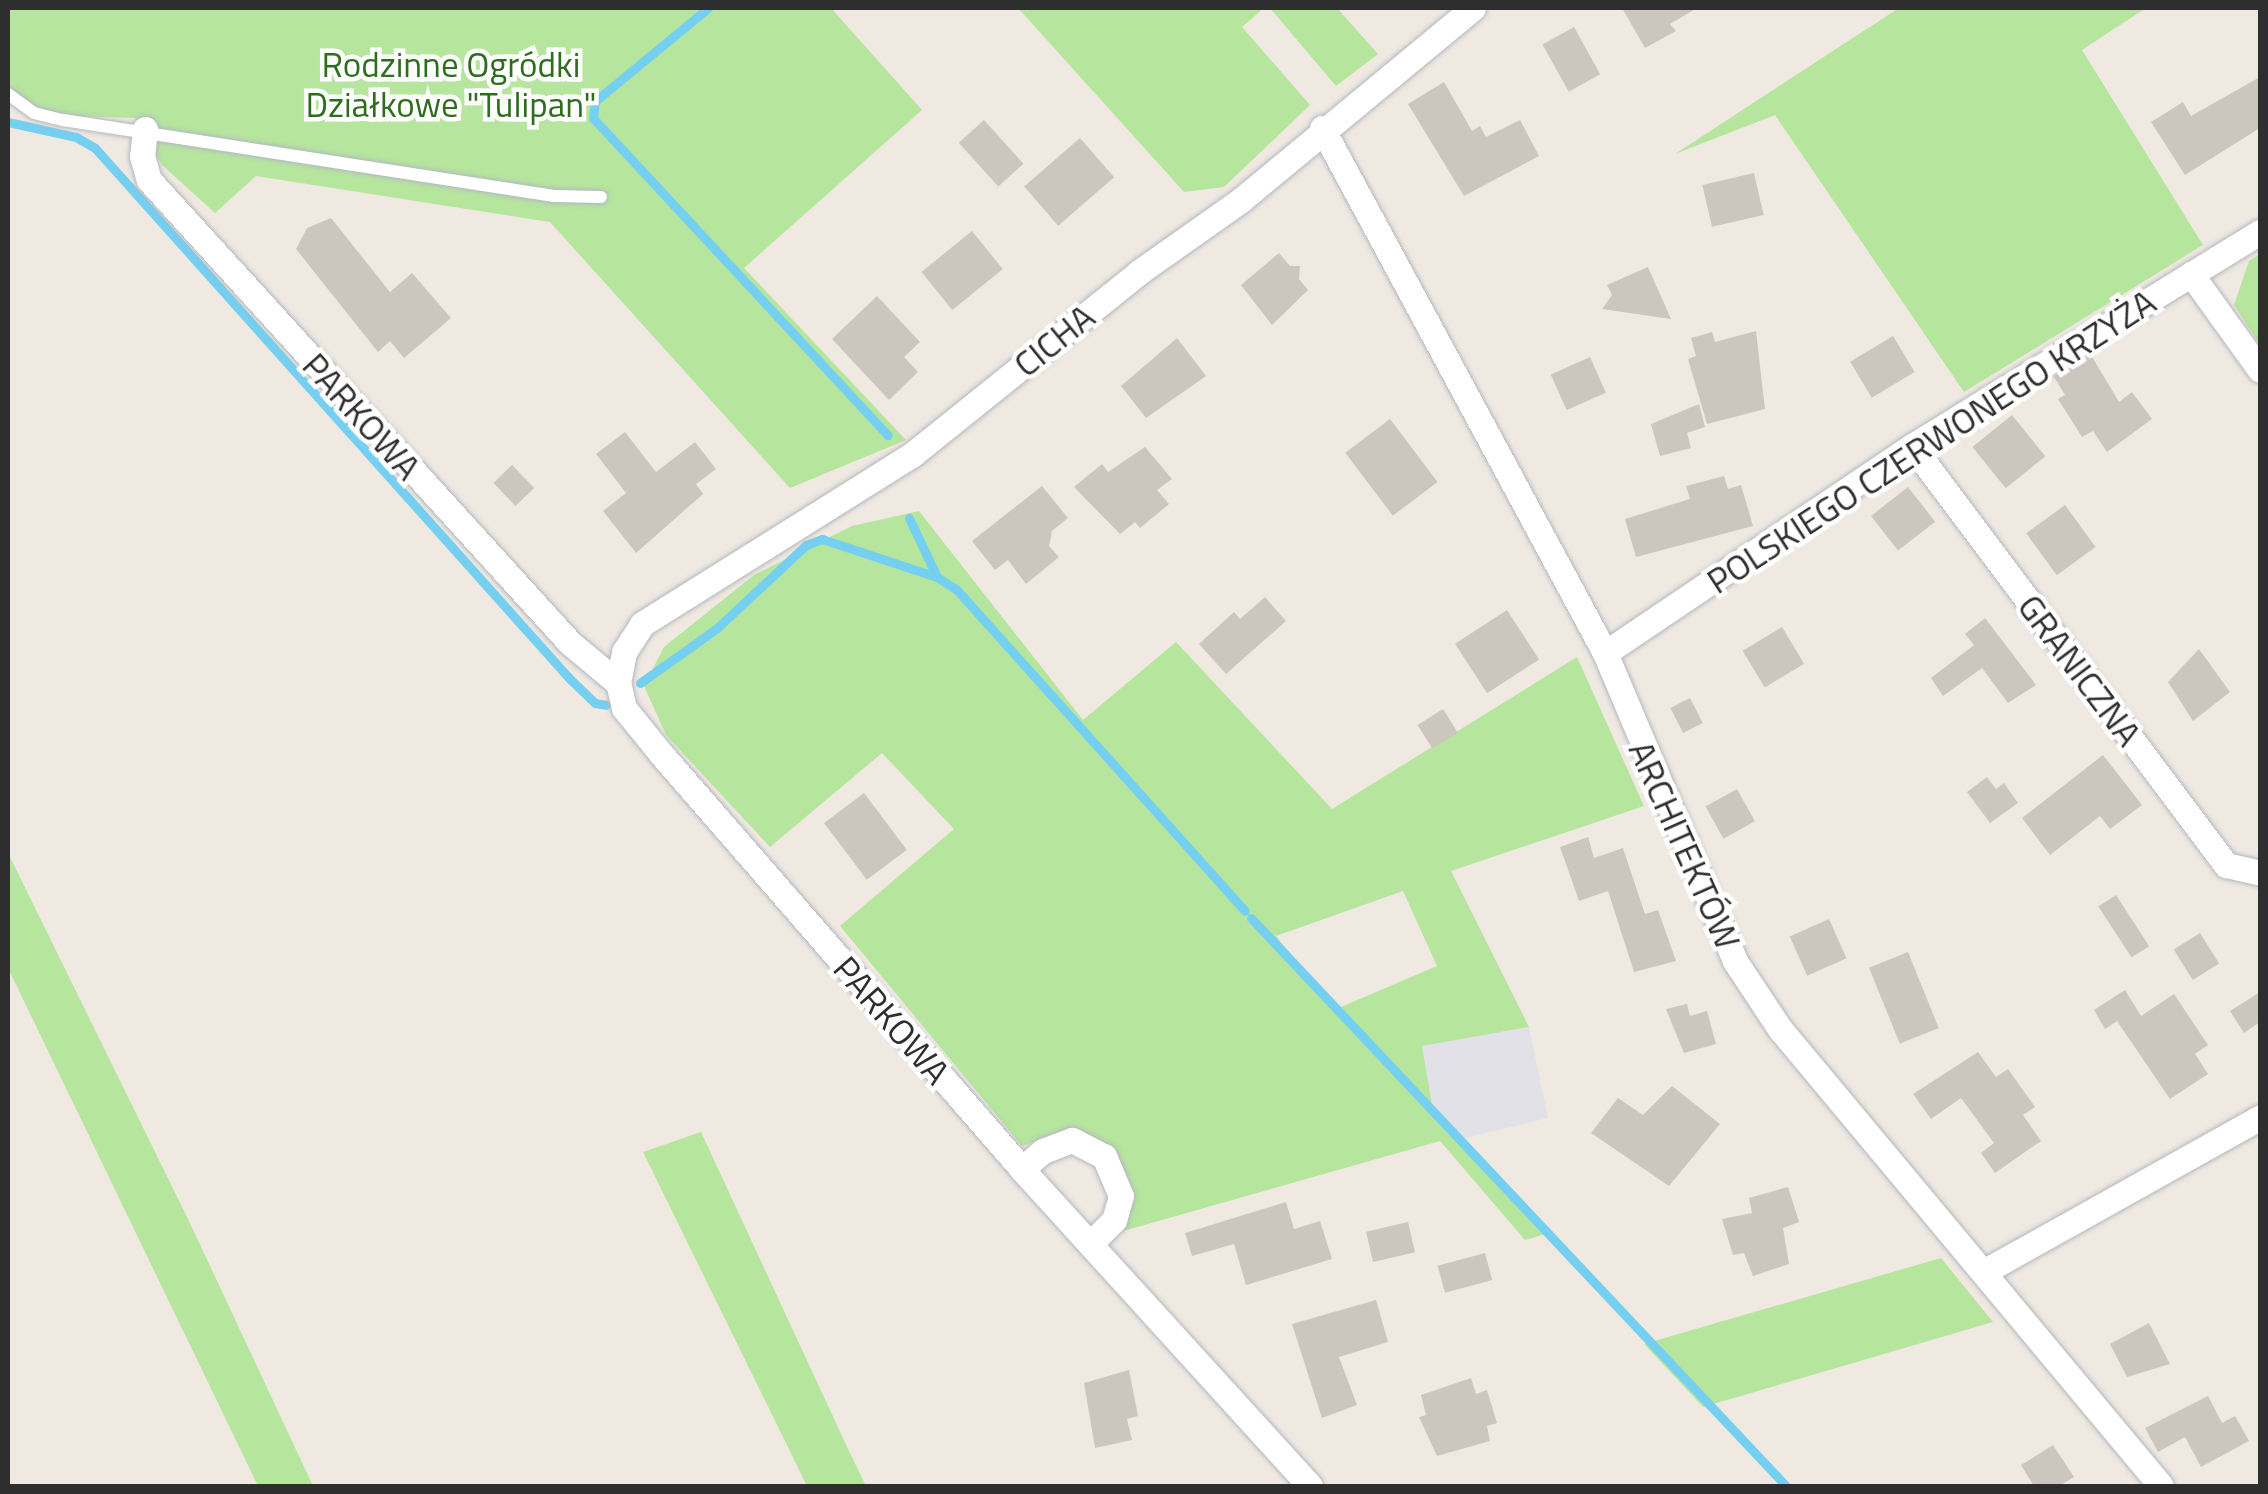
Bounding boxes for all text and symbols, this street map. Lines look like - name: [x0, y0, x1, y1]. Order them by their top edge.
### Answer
- park label: Rodzinne Ogródki Działkowe "Tulipan": [305, 43, 597, 125]
- street label: POLSKIEGO CZERWONEGO KRZYŻA: [1699, 280, 2163, 602]
- street label: CICHA: [1005, 295, 1103, 385]
- street label: PARKOWA: [294, 344, 430, 488]
- street label: GRANICZNA: [2010, 586, 2150, 754]
- street label: ARCHITEKTÓW: [1620, 735, 1750, 955]
- street label: PARKOWA: [825, 948, 959, 1092]

